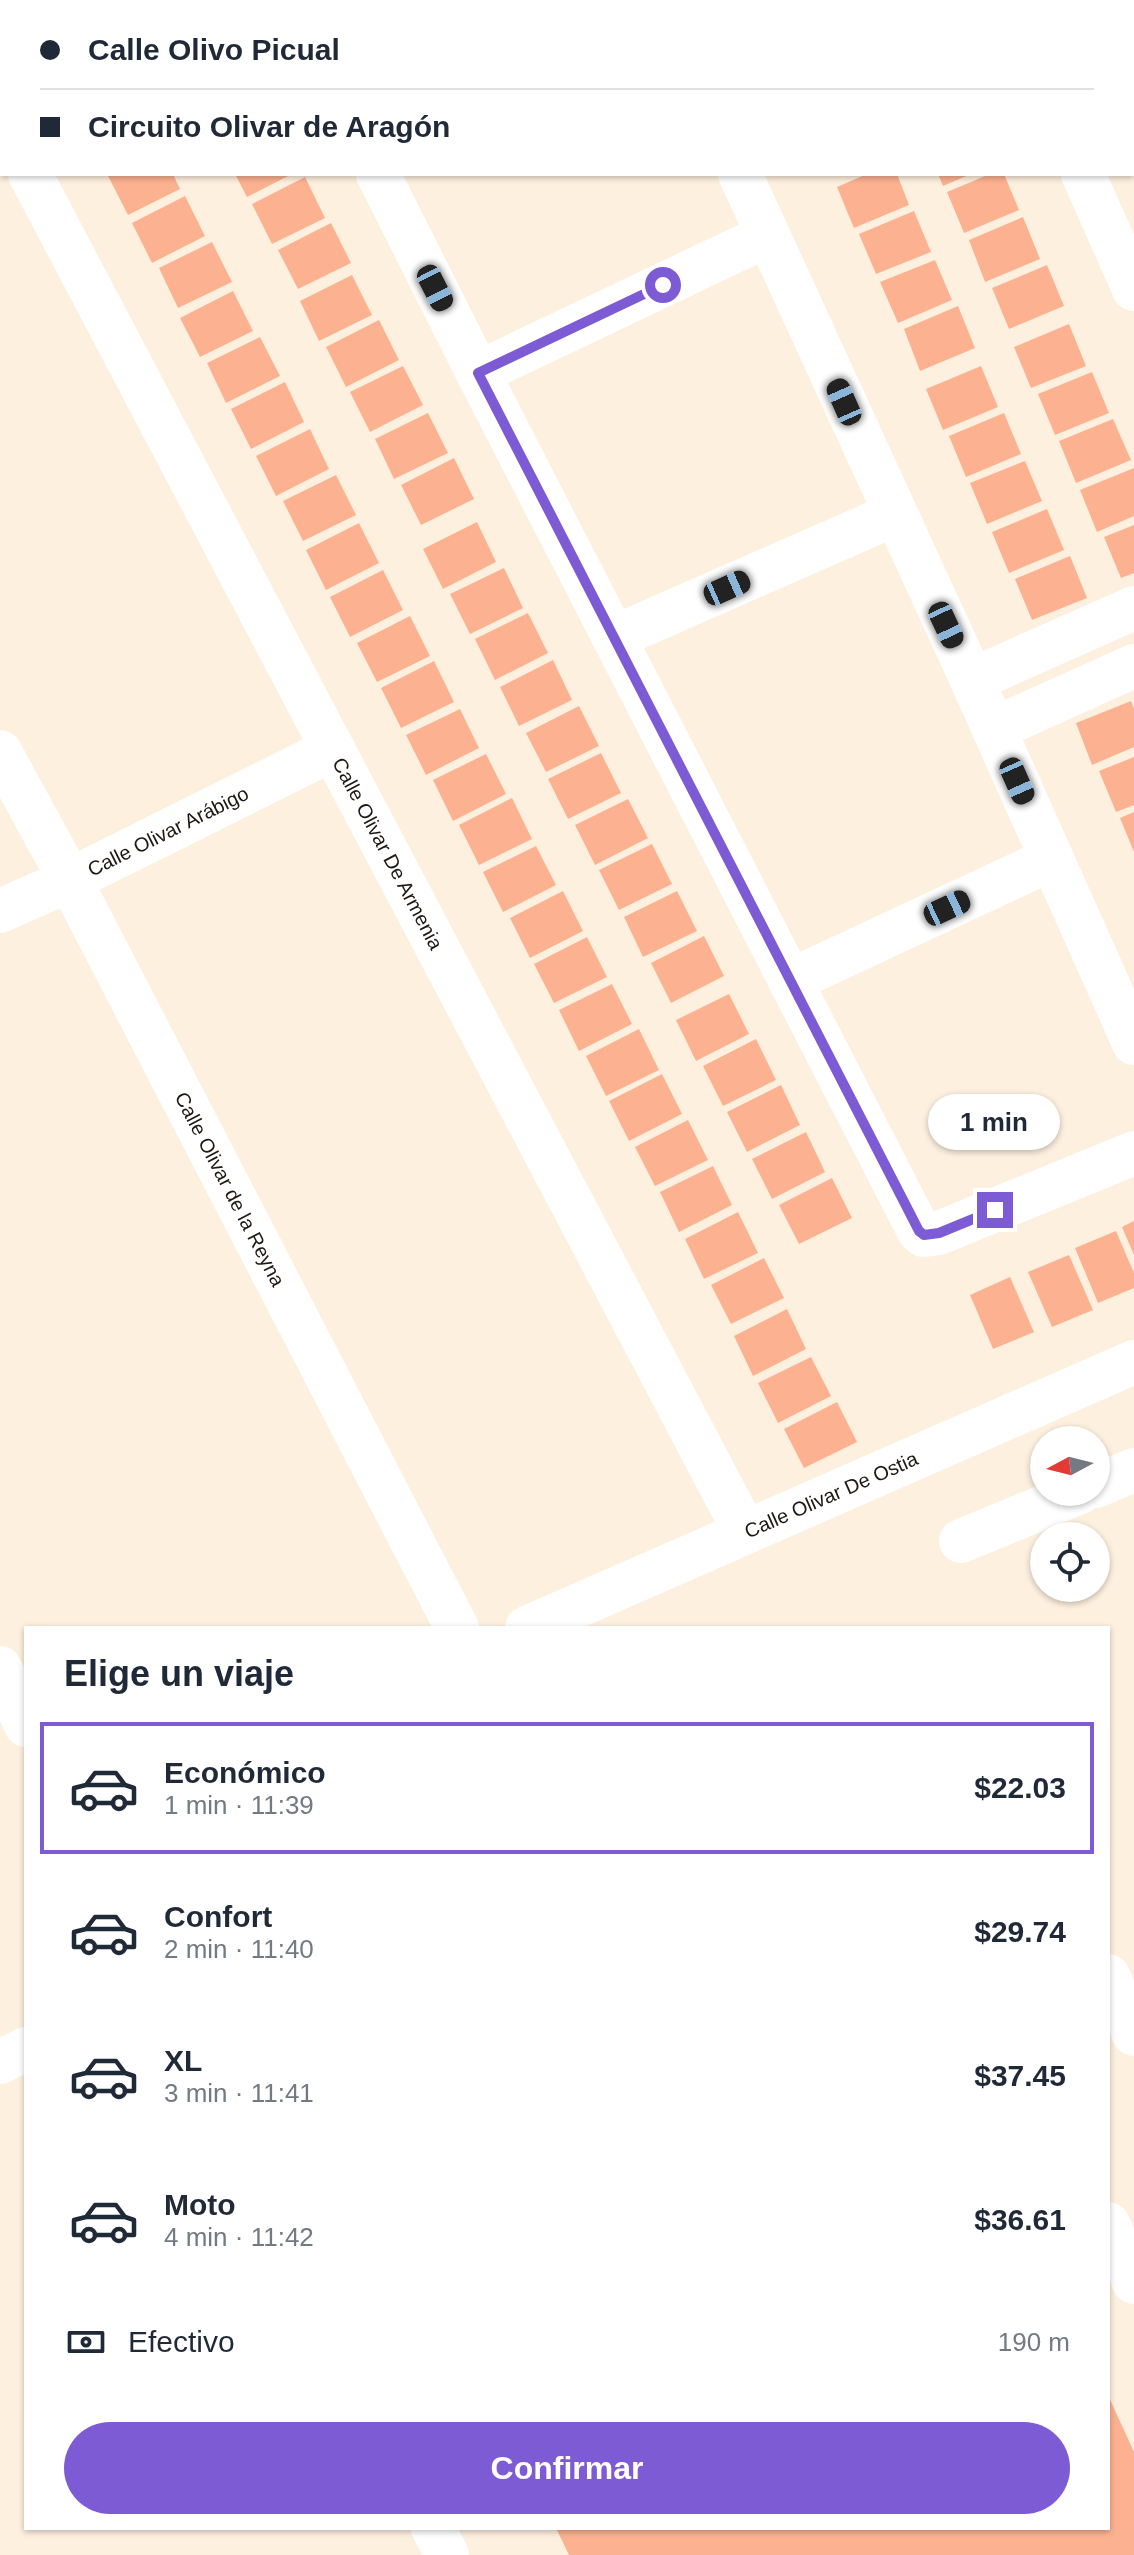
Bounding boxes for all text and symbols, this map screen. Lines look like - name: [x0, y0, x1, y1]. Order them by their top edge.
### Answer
- text: Calle Olivo Picual: [88, 33, 340, 66]
- text: Circuito Olivar de Aragón: [88, 110, 450, 143]
- car: [413, 261, 457, 315]
- route start: [645, 267, 681, 303]
- car: [823, 375, 865, 429]
- car: [700, 567, 754, 609]
- car: [925, 598, 967, 652]
- street label: Calle Olivar De Armenia: [328, 754, 448, 954]
- car: [996, 754, 1038, 808]
- street label: Calle Olivar Arábigo: [84, 782, 252, 880]
- car: [920, 887, 974, 929]
- street label: Calle Olivar de la Reyna: [171, 1088, 290, 1291]
- callout: 1 min: [929, 1094, 1061, 1150]
- text: 1 min: [960, 1107, 1028, 1137]
- route end: [977, 1192, 1013, 1228]
- north arrow: [1030, 1426, 1110, 1506]
- map controls: [1030, 1426, 1110, 1602]
- street label: Calle Olivar De Ostia: [741, 1447, 922, 1542]
- button: locate: [1030, 1522, 1110, 1602]
- text: Elige un viaje: [64, 1653, 294, 1694]
- icon: car: [68, 1752, 140, 1824]
- text: Económico: [164, 1756, 326, 1789]
- text: $22.03: [974, 1771, 1066, 1804]
- text: 1 min · 11:39: [164, 1790, 314, 1820]
- icon: car: [68, 1896, 140, 1968]
- text: Confort: [164, 1900, 272, 1933]
- text: $29.74: [974, 1915, 1066, 1948]
- text: 2 min · 11:40: [164, 1934, 314, 1964]
- icon: car: [68, 2040, 140, 2112]
- text: XL: [164, 2044, 202, 2077]
- text: $37.45: [974, 2059, 1066, 2092]
- text: 3 min · 11:41: [164, 2078, 314, 2108]
- icon: car: [68, 2184, 140, 2256]
- text: Moto: [164, 2188, 236, 2221]
- text: $36.61: [974, 2203, 1066, 2236]
- text: 4 min · 11:42: [164, 2222, 314, 2252]
- icon: cash: [64, 2320, 108, 2364]
- text: Efectivo: [128, 2325, 235, 2358]
- text: 190 m: [998, 2327, 1070, 2357]
- button: Confirmar: [64, 2422, 1070, 2514]

